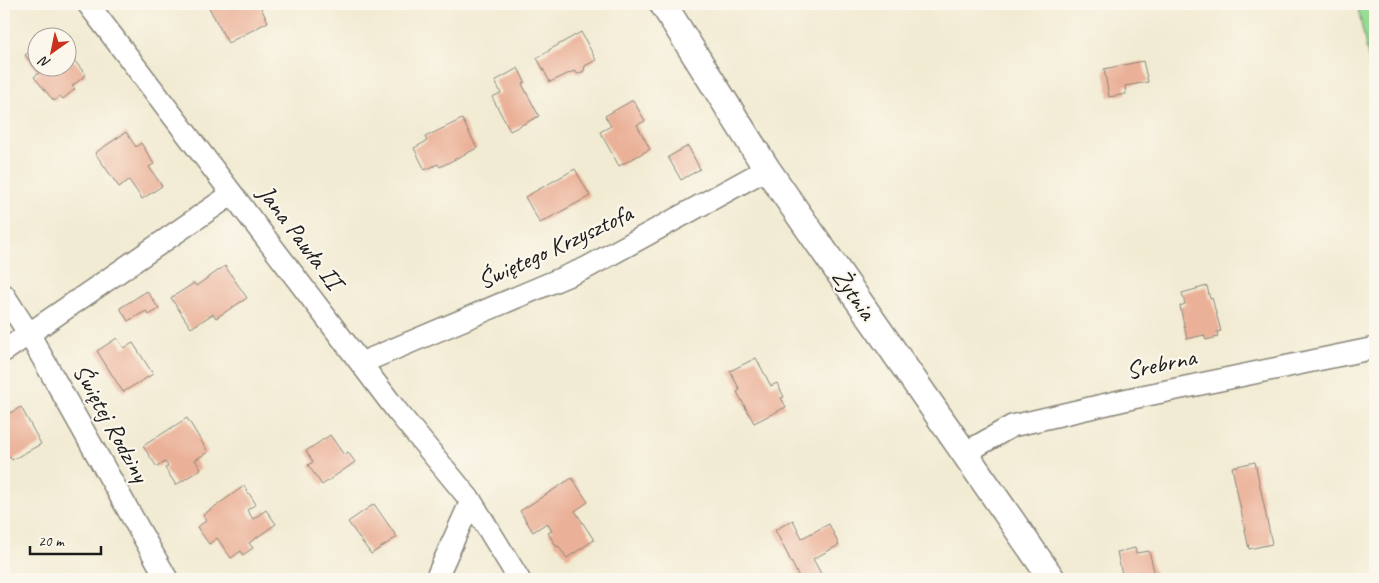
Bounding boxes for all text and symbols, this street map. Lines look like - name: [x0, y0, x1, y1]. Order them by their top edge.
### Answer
- north arrow: [28, 28, 78, 78]
- text: N: [35, 52, 53, 72]
- street label: Jana Pawła II: [250, 178, 353, 300]
- street label: Świętego Krzysztofa: [473, 196, 639, 297]
- street label: Żytnia: [825, 262, 884, 328]
- street label: Srebrna: [1123, 341, 1201, 387]
- street label: Świętej Rodziny: [66, 358, 158, 490]
- scale bar: [30, 523, 101, 555]
- text: 20 m: [38, 532, 65, 551]

